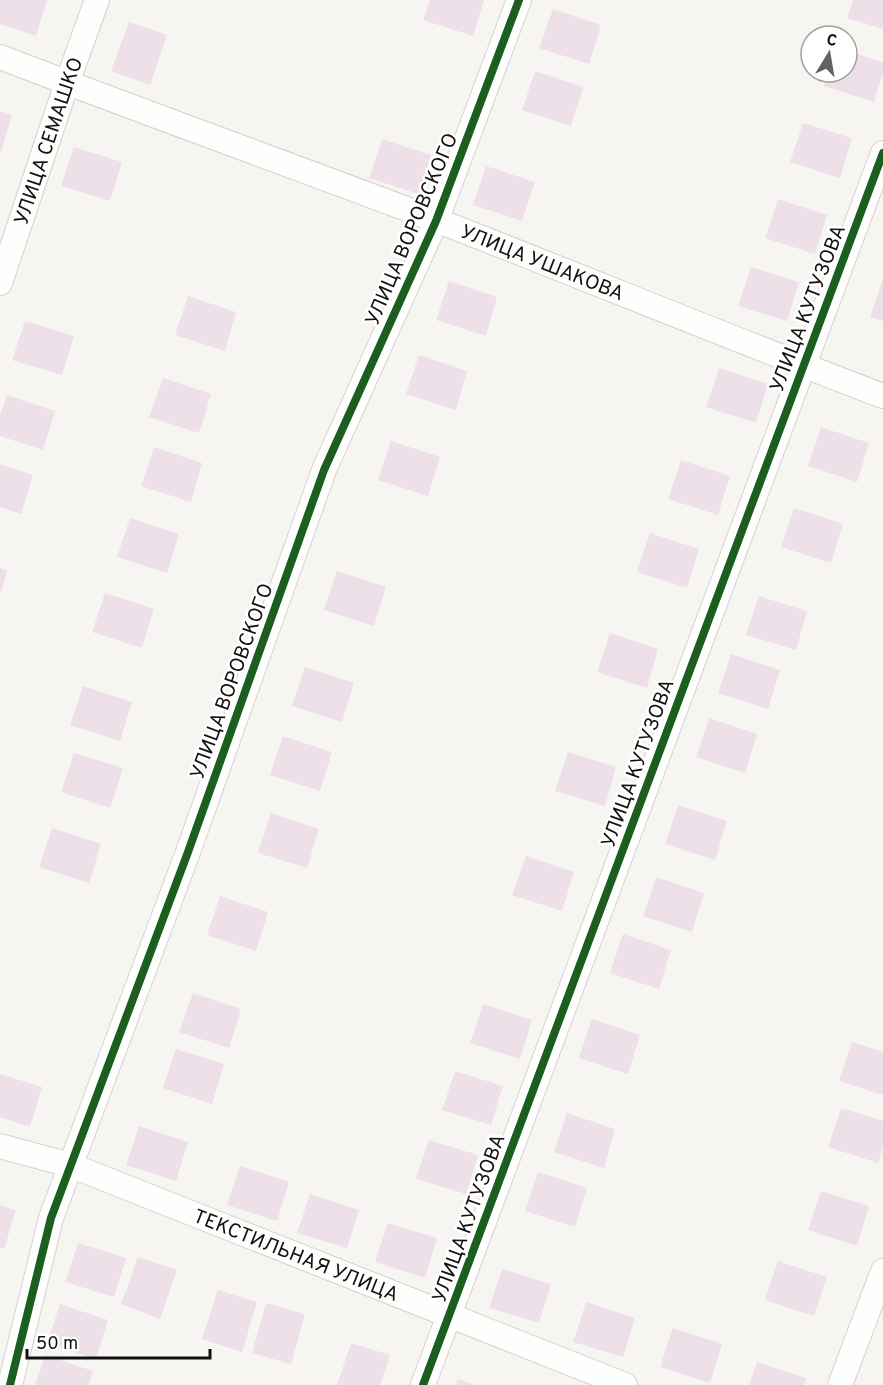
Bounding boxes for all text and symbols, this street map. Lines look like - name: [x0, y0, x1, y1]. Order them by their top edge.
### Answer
- north arrow: [799, 24, 859, 84]
- text: С: [825, 30, 838, 52]
- street label: УЛИЦА СЕМАШКО: [9, 54, 90, 229]
- street label: УЛИЦА ВОРОВСКОГО: [360, 130, 465, 330]
- street label: УЛИЦА УШАКОВА: [456, 220, 627, 308]
- street label: УЛИЦА КУТУЗОВА: [765, 221, 853, 396]
- street label: УЛИЦА ВОРОВСКОГО: [185, 580, 280, 783]
- street label: УЛИЦА КУТУЗОВА: [596, 676, 681, 851]
- street label: УЛИЦА КУТУЗОВА: [427, 1131, 512, 1306]
- street label: ТЕКСТИЛЬНАЯ УЛИЦА: [189, 1204, 402, 1309]
- scale bar: [27, 1322, 210, 1360]
- text: 50 m: [36, 1333, 78, 1356]

